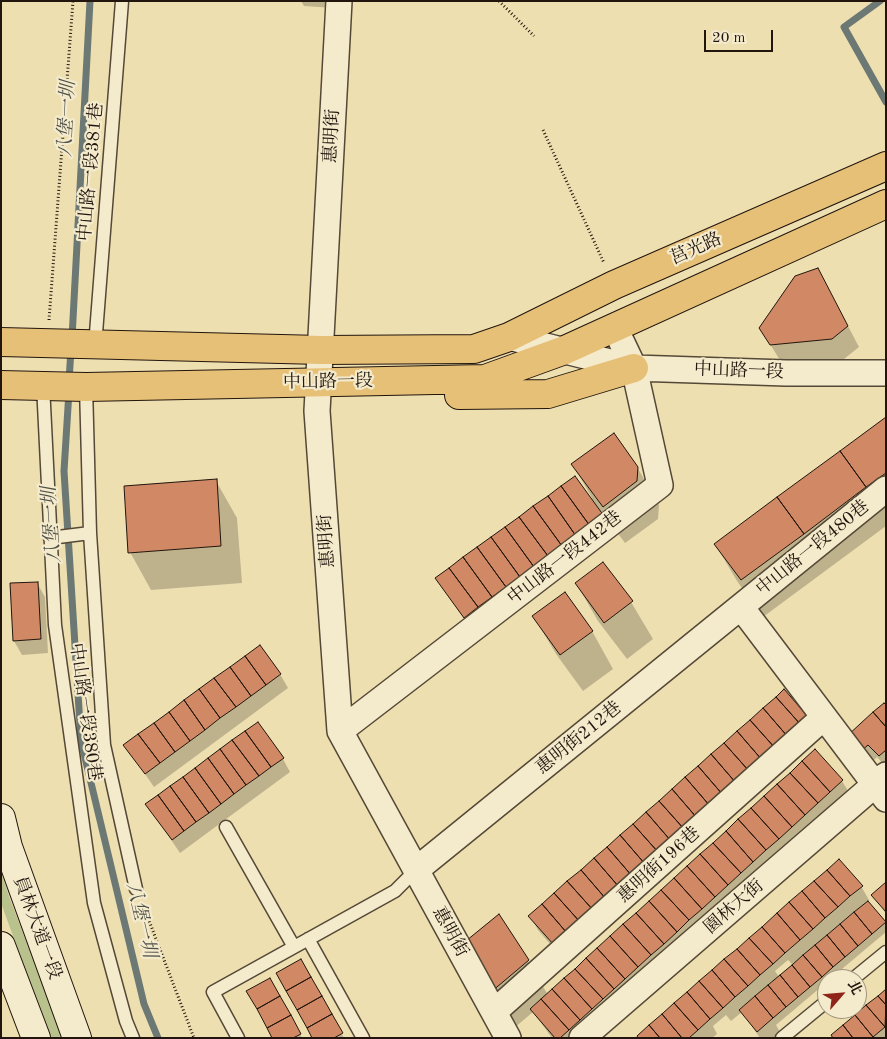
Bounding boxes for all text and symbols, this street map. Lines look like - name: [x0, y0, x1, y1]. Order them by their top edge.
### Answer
- scale bar: [707, 20, 776, 52]
- text: 20 m: [712, 31, 746, 46]
- water label: 八堡一圳: [54, 80, 80, 158]
- street label: 中山路一段381巷: [74, 102, 108, 242]
- street label: 惠明街: [320, 108, 344, 164]
- street label: 莒光路: [667, 228, 725, 270]
- street label: 中山路一段: [694, 359, 784, 383]
- street label: 中山路一段: [283, 370, 373, 394]
- water label: 八堡一圳: [38, 486, 66, 564]
- street label: 中山路一段480巷: [752, 496, 874, 600]
- street label: 中山路一段442巷: [503, 507, 627, 609]
- street label: 惠明街: [314, 513, 340, 569]
- street label: 中山路一段380巷: [65, 642, 105, 782]
- street label: 惠明街212巷: [532, 697, 626, 779]
- street label: 惠明街196巷: [613, 822, 705, 908]
- street label: 員林大道一段: [8, 874, 66, 982]
- street label: 園林大街: [700, 875, 768, 939]
- water label: 八堡一圳: [121, 880, 161, 960]
- street label: 惠明街: [427, 903, 473, 961]
- north arrow: [817, 969, 867, 1019]
- text: 北: [845, 978, 864, 997]

